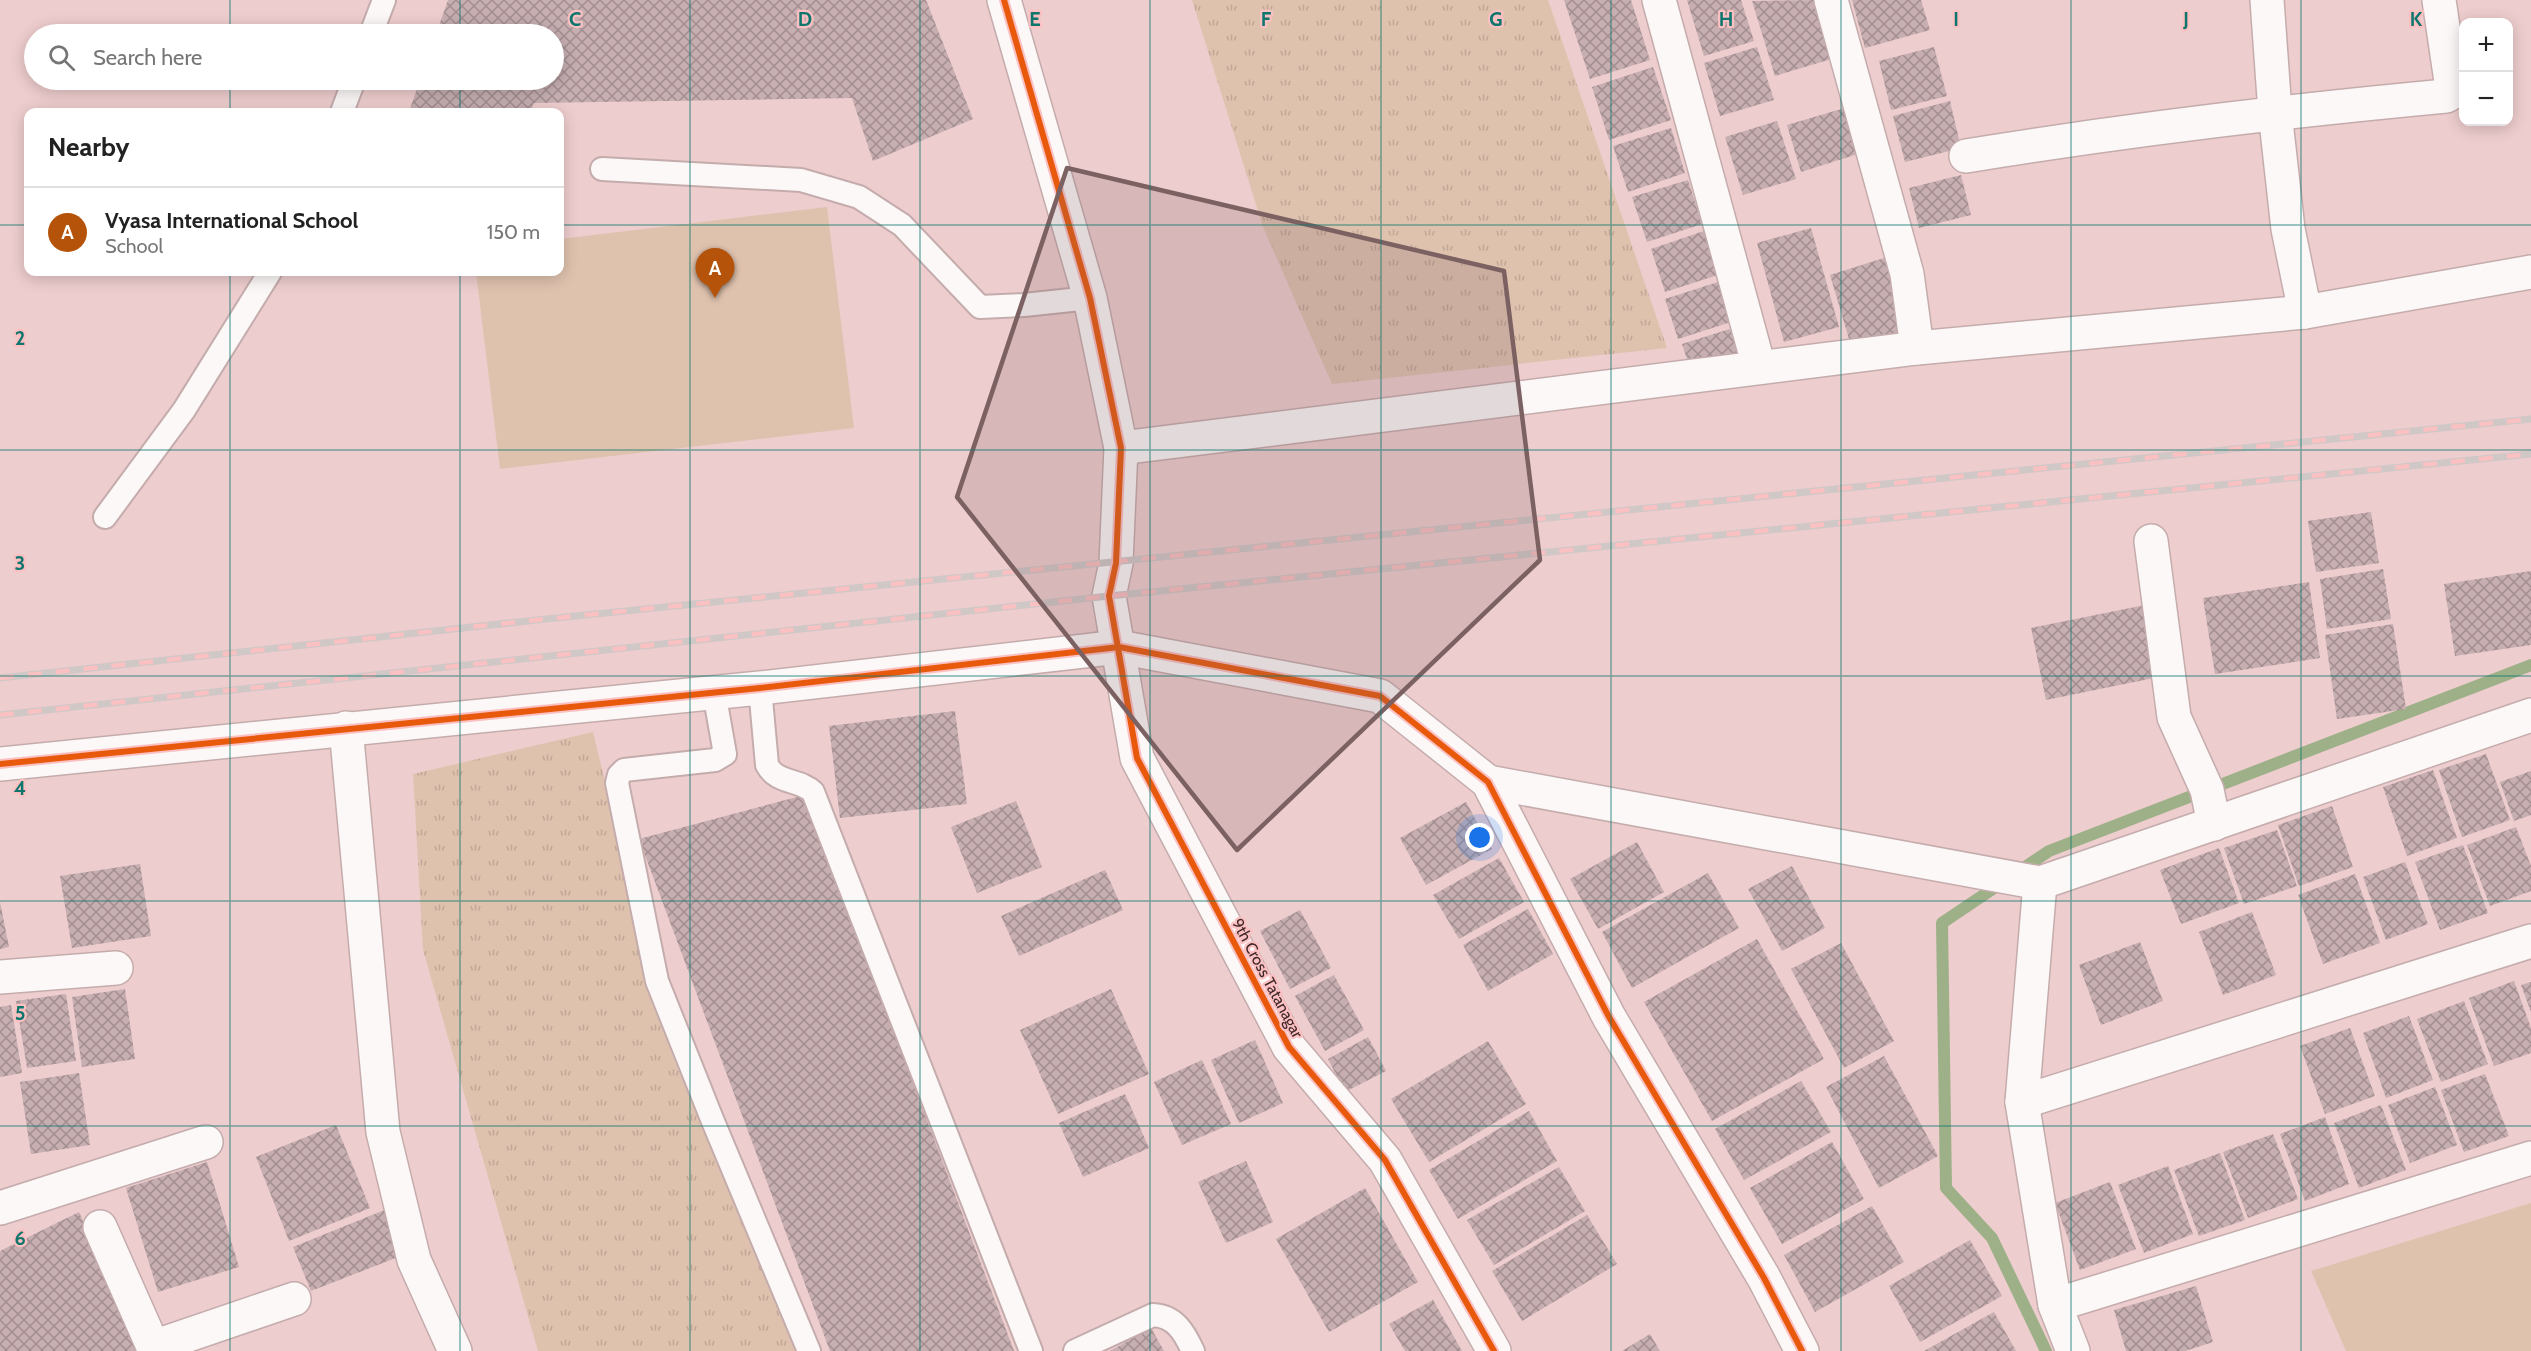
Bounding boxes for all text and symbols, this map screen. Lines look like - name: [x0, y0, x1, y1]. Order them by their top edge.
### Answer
- text: C: [569, 7, 581, 31]
- text: D: [798, 7, 812, 31]
- text: E: [1029, 7, 1041, 31]
- text: F: [1261, 7, 1272, 31]
- text: G: [1489, 7, 1503, 31]
- text: H: [1719, 7, 1733, 31]
- text: I: [1953, 7, 1959, 31]
- text: J: [2182, 7, 2189, 31]
- text: K: [2410, 7, 2423, 31]
- map controls: [2459, 18, 2513, 126]
- button: +: [2459, 18, 2513, 72]
- search box: [24, 24, 564, 90]
- icon: search: [45, 41, 78, 74]
- text: Search here: [93, 44, 202, 71]
- button: −: [2459, 72, 2513, 126]
- text: Nearby: [48, 131, 129, 163]
- text: Vyasa International School: [105, 207, 358, 234]
- text: A: [61, 220, 74, 244]
- text: 150 m: [487, 220, 540, 244]
- text: School: [105, 234, 163, 258]
- pin: A: [696, 248, 734, 298]
- text: 2: [15, 326, 25, 350]
- text: 3: [15, 551, 25, 575]
- text: 4: [14, 776, 26, 800]
- your location: [1465, 823, 1494, 852]
- street label: 9th Cross Tatanagar: [1228, 915, 1307, 1042]
- text: 5: [15, 1001, 25, 1025]
- text: 6: [14, 1226, 26, 1250]

